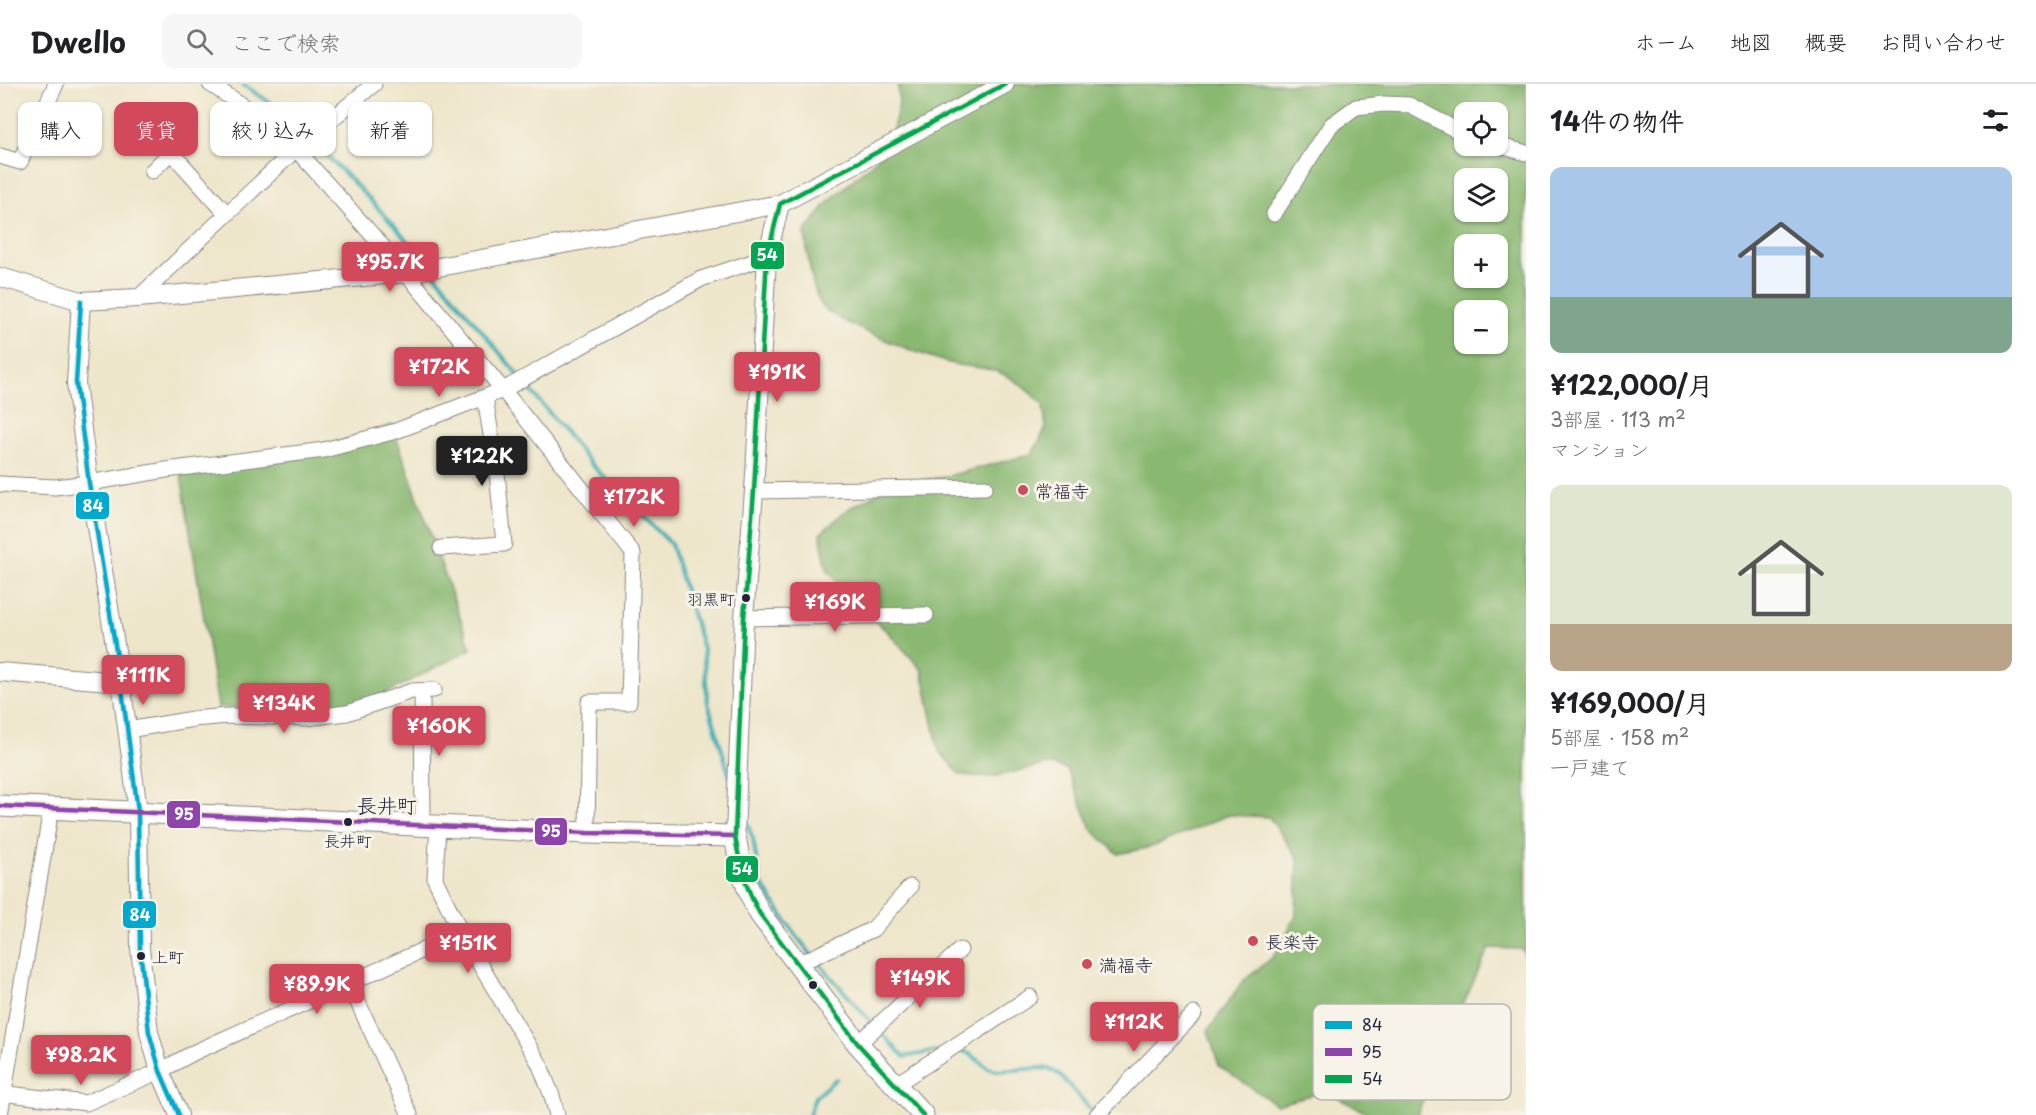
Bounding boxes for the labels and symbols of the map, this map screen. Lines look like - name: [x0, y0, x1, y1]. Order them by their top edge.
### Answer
- line badge: 54: [750, 241, 785, 270]
- pin: ¥95.7K: [341, 242, 439, 293]
- text: 54: [756, 242, 778, 266]
- pin: ¥172K: [397, 347, 481, 398]
- pin: ¥191K: [735, 352, 819, 403]
- pin: ¥122K: [440, 436, 524, 487]
- pin: ¥172K: [592, 477, 676, 528]
- place label: 常福寺: [1035, 477, 1089, 504]
- marker: 常福寺: [1016, 483, 1030, 497]
- line badge: 84: [75, 491, 110, 520]
- text: 84: [83, 493, 104, 517]
- pin: ¥169K: [793, 582, 877, 633]
- place label: 羽黒町: [687, 586, 735, 610]
- marker: 羽黒町: [740, 592, 752, 604]
- pin: ¥111K: [101, 655, 185, 706]
- pin: ¥134K: [242, 683, 326, 734]
- pin: ¥160K: [397, 706, 481, 757]
- district label: 長井町: [357, 790, 417, 820]
- line badge: 95: [166, 800, 201, 829]
- text: 95: [174, 801, 194, 825]
- marker: 長井町: [342, 816, 354, 828]
- line badge: 95: [534, 817, 568, 846]
- text: 95: [541, 818, 561, 842]
- place label: 長井町: [324, 828, 372, 852]
- line badge: 54: [725, 855, 759, 883]
- text: 54: [731, 856, 753, 880]
- line badge: 84: [122, 900, 157, 929]
- text: 84: [130, 902, 151, 926]
- pin: ¥151K: [426, 923, 510, 974]
- place label: 長楽寺: [1265, 928, 1319, 955]
- marker: 長楽寺: [1246, 934, 1260, 948]
- place label: 上町: [152, 944, 184, 968]
- marker: 上町: [135, 950, 147, 962]
- place label: 満福寺: [1099, 951, 1153, 978]
- marker: 満福寺: [1080, 957, 1094, 971]
- pin: ¥149K: [878, 958, 962, 1009]
- pin: ¥89.9K: [268, 964, 366, 1015]
- unlabelled marker: [807, 979, 819, 991]
- pin: ¥112K: [1092, 1002, 1176, 1053]
- legend: [1313, 1004, 1511, 1100]
- text: 84: [1362, 1012, 1383, 1036]
- pin: ¥98.2K: [32, 1035, 130, 1086]
- text: 95: [1362, 1039, 1382, 1063]
- text: 54: [1362, 1066, 1383, 1090]

